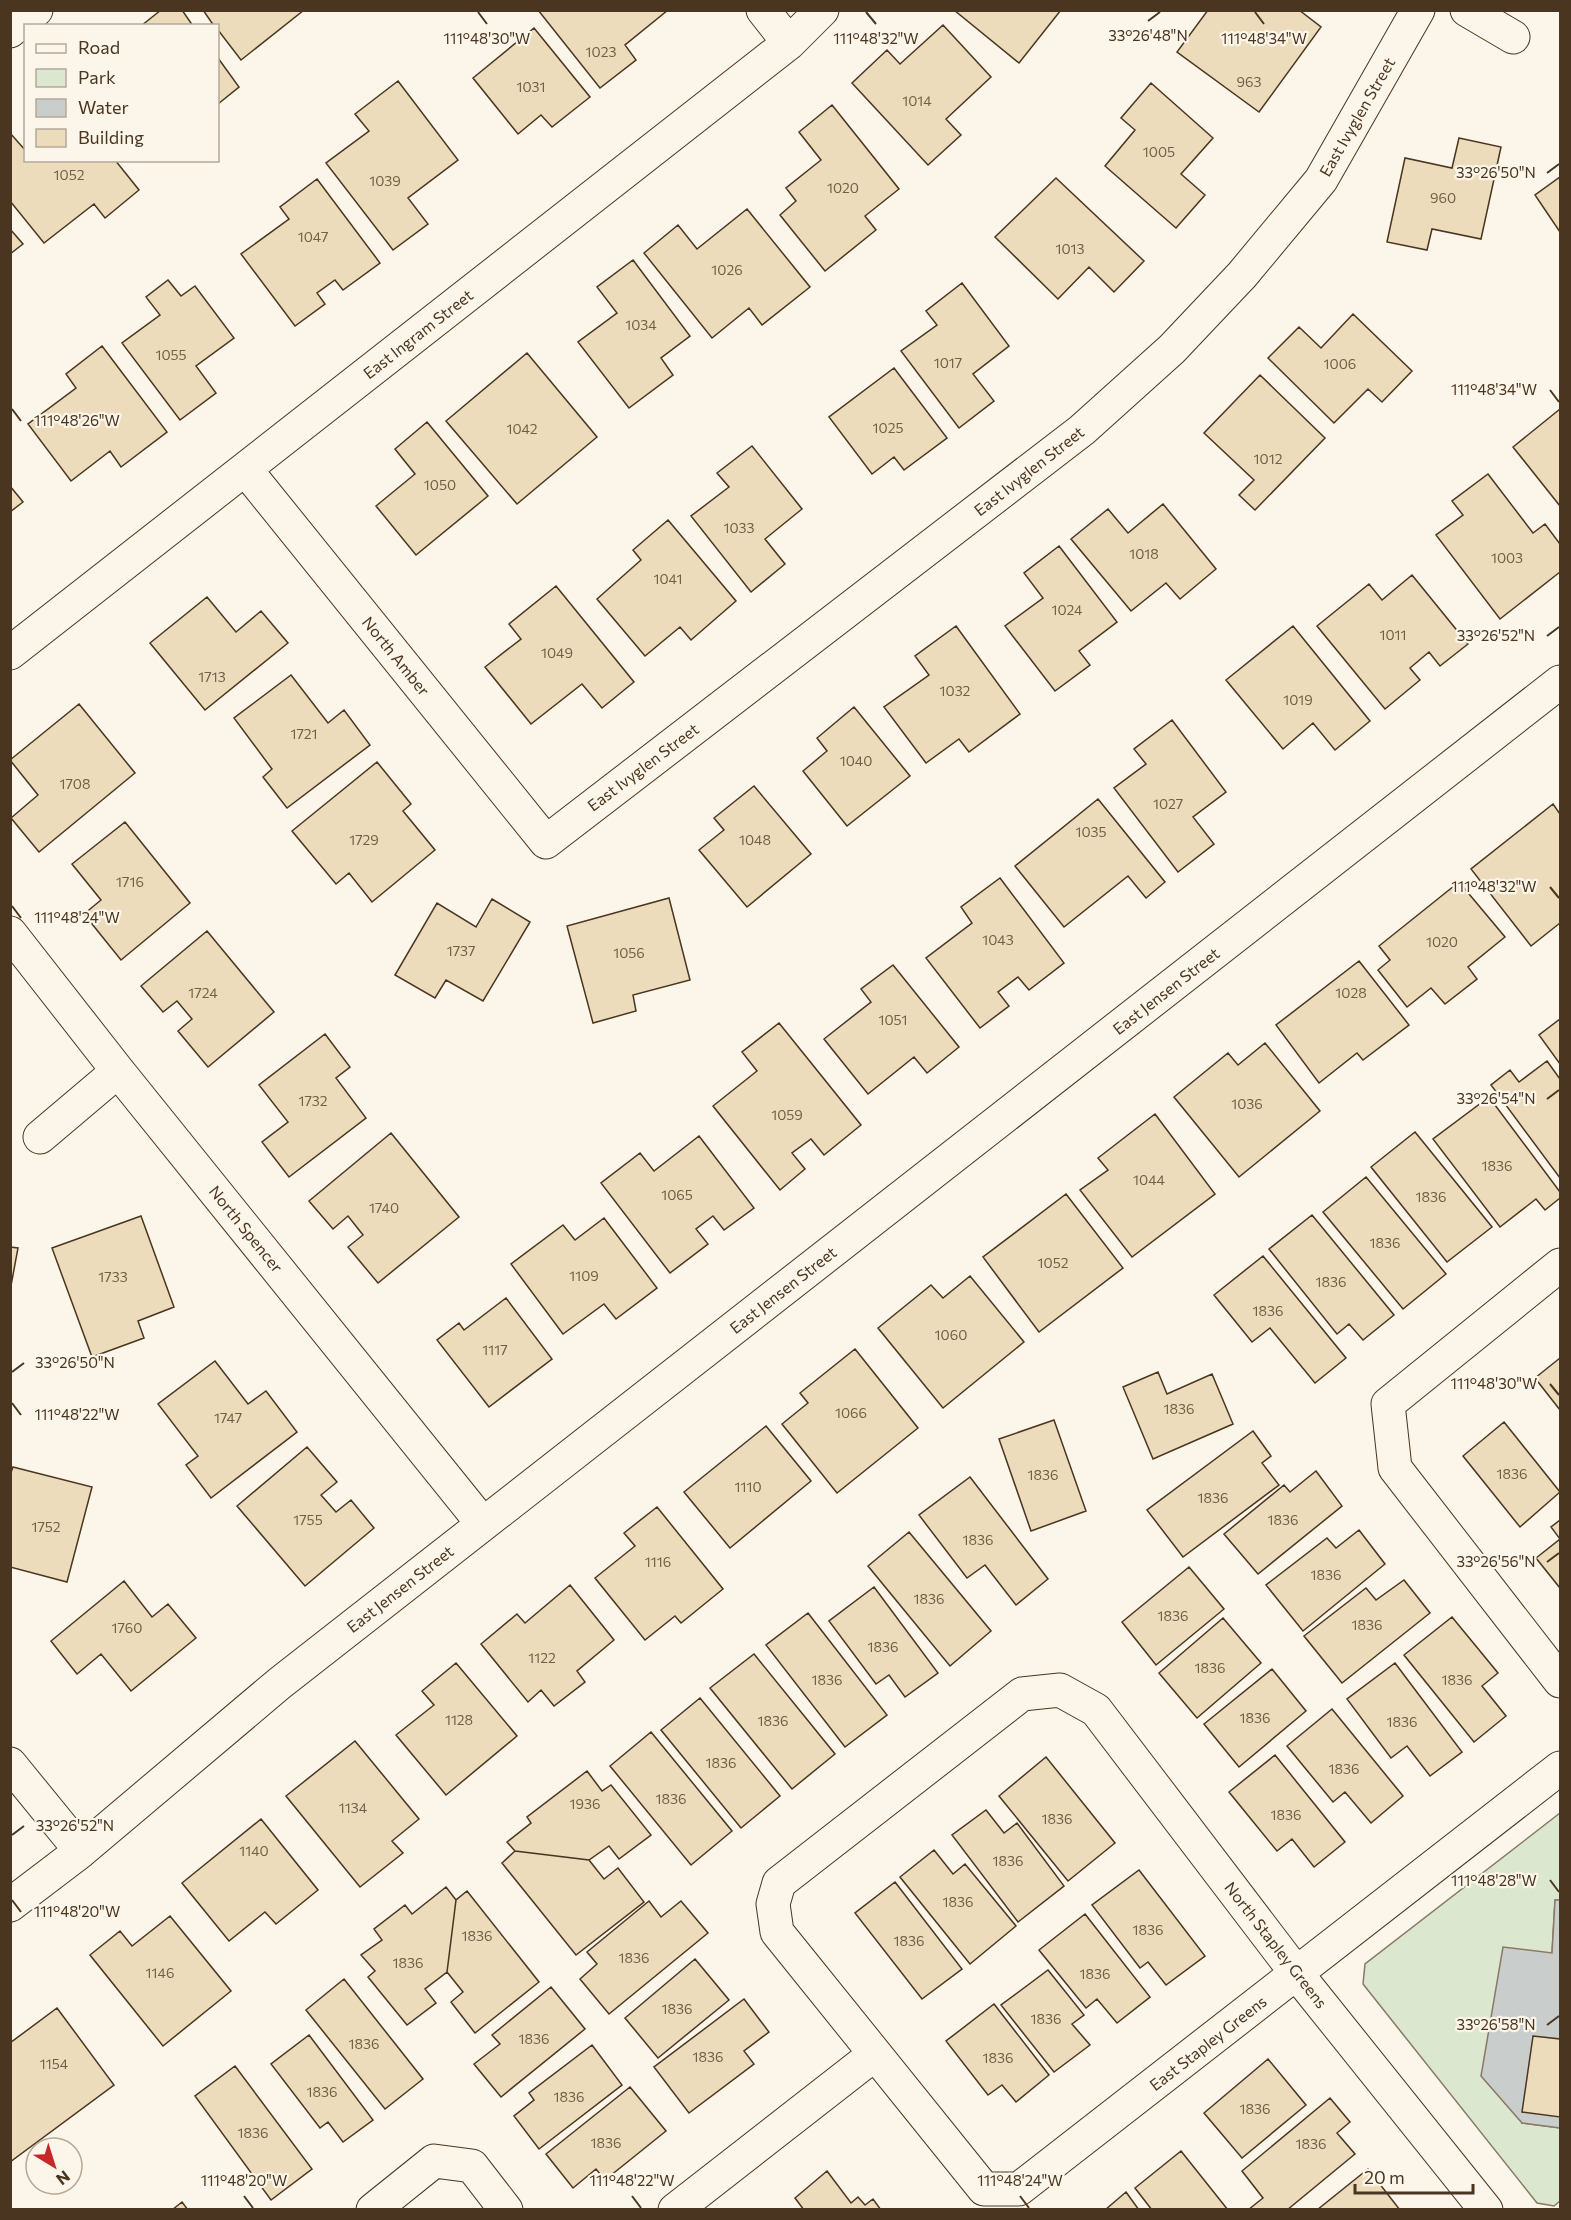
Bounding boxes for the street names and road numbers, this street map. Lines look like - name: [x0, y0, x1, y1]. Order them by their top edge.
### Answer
- street label: East Ivyglen Street: [1315, 54, 1399, 180]
- street label: East Ingram Street: [359, 285, 477, 382]
- street label: East Ivyglen Street: [970, 422, 1088, 519]
- street label: North Amber: [359, 612, 434, 699]
- street label: East Ivyglen Street: [583, 718, 702, 815]
- street label: East Jensen Street: [1109, 943, 1223, 1038]
- street label: North Spencer: [206, 1182, 288, 1276]
- street label: East Jensen Street: [726, 1242, 840, 1337]
- street label: East Jensen Street: [343, 1541, 457, 1636]
- street label: North Stapley Greens: [1221, 1878, 1332, 2012]
- street label: East Stapley Greens: [1145, 1991, 1270, 2094]

